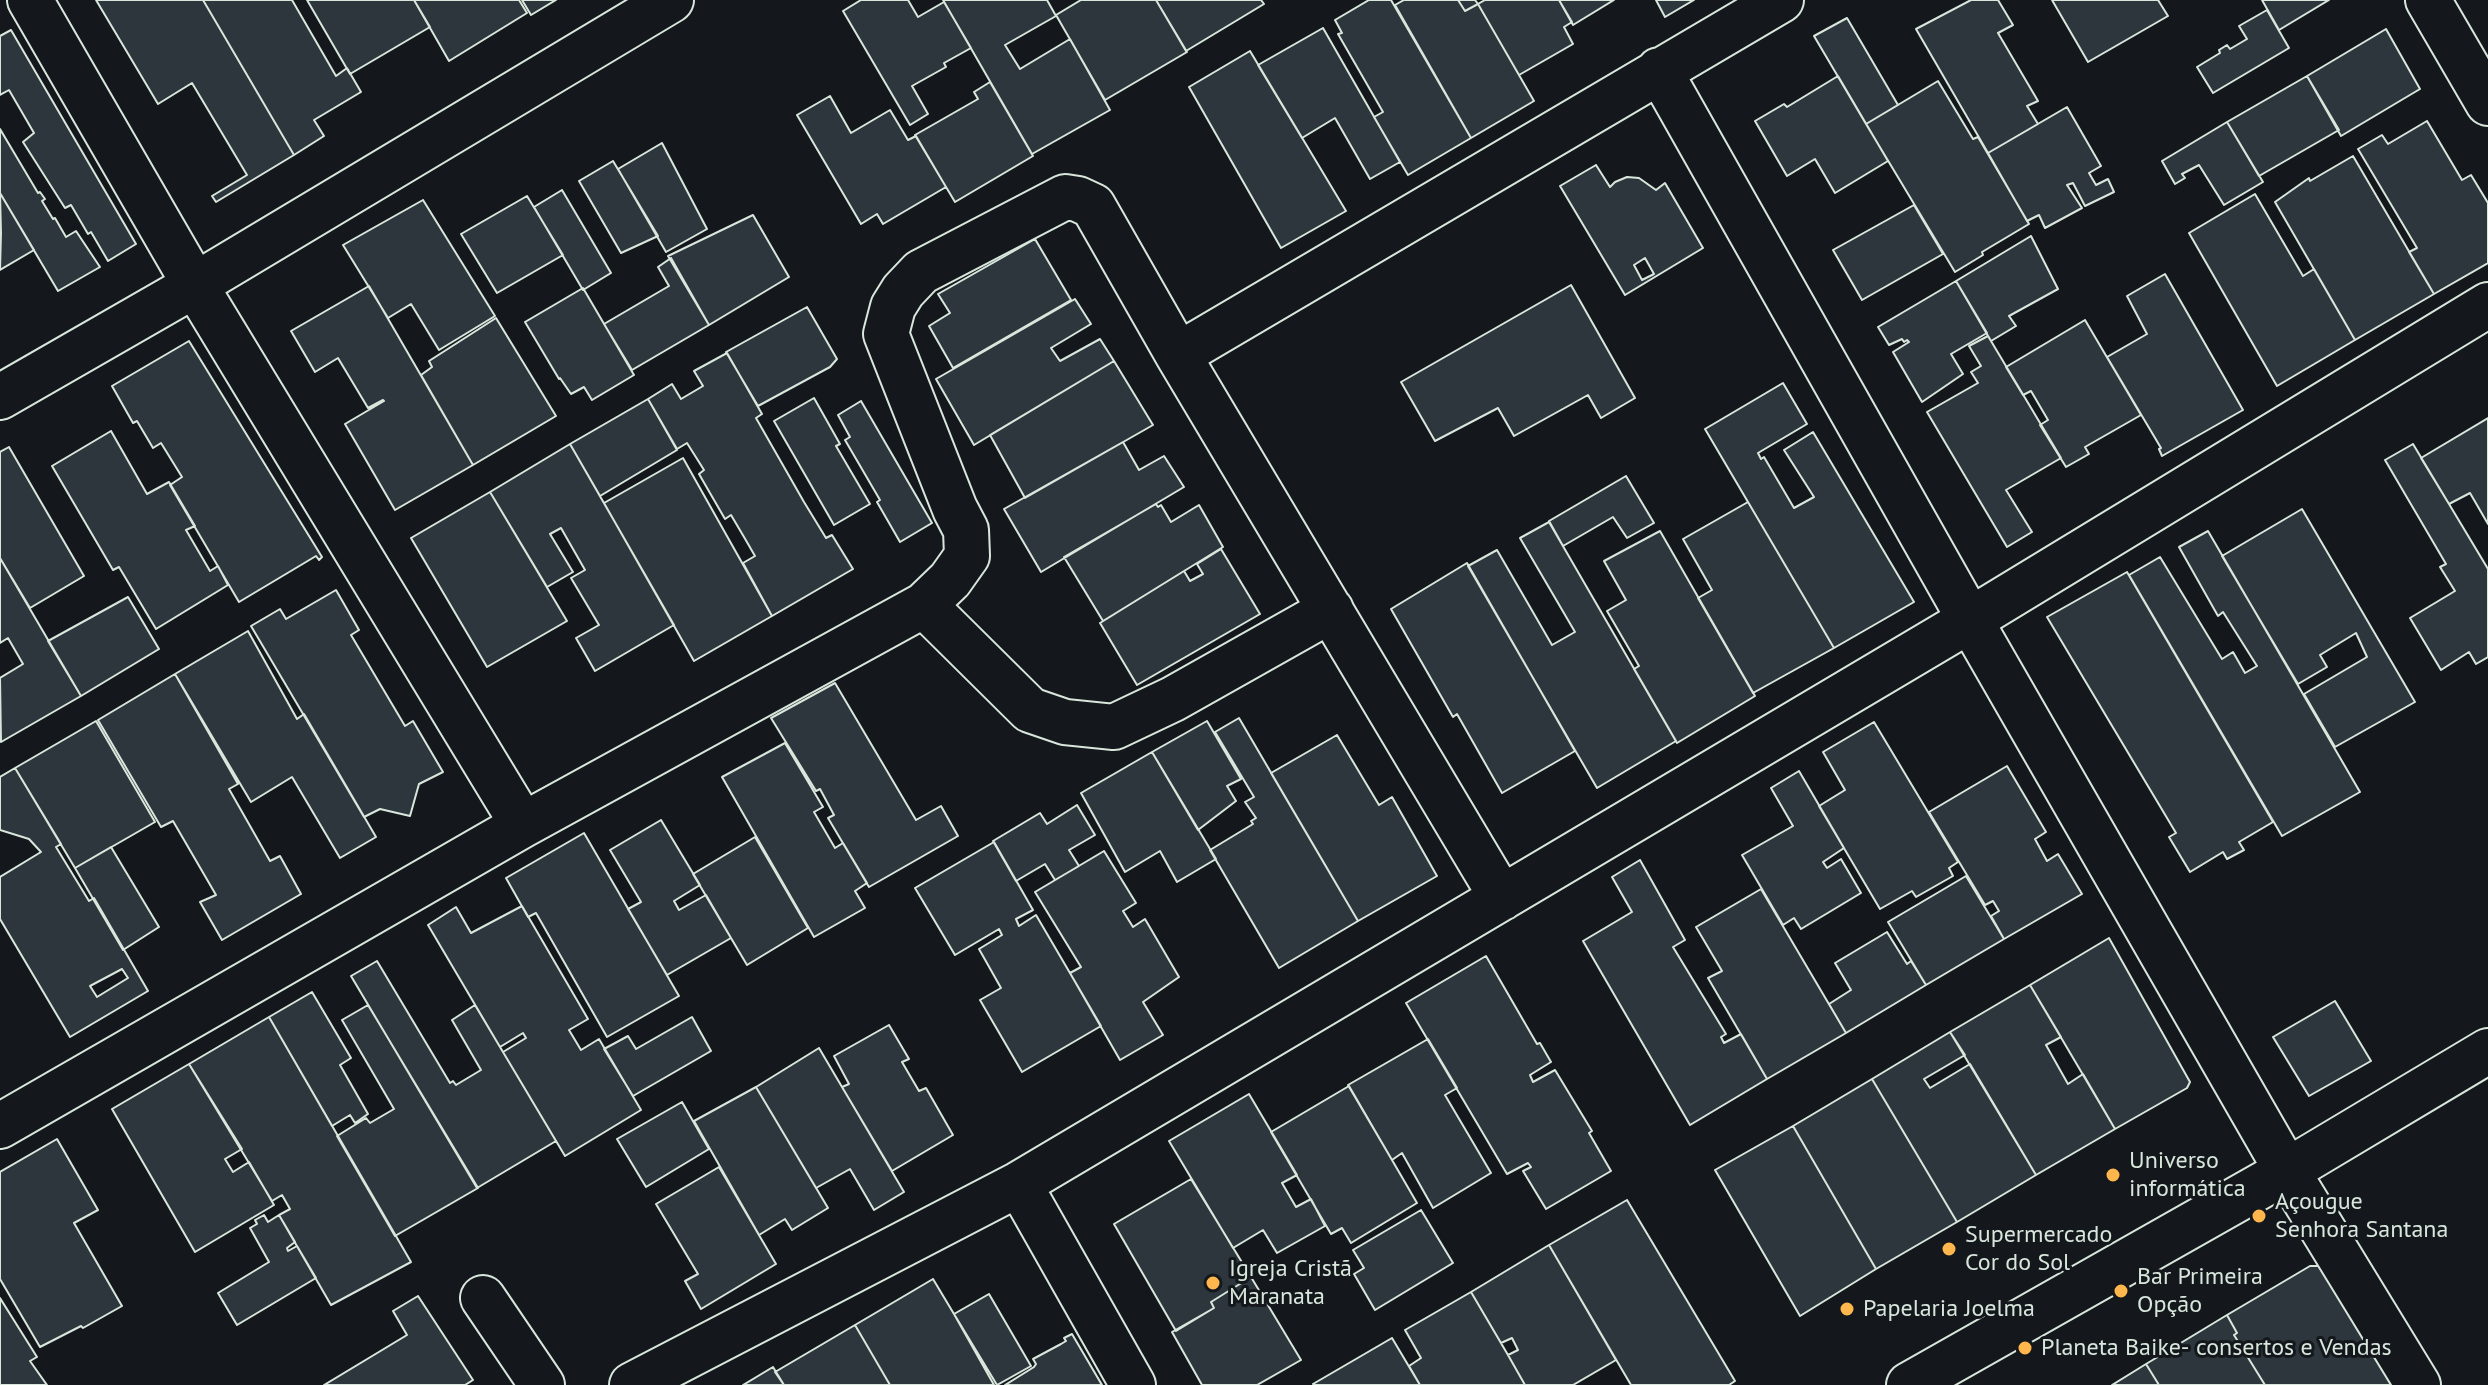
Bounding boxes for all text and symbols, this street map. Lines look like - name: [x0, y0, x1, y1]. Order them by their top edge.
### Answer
- place label: Universo informática: [2129, 1147, 2246, 1203]
- marker: Universo informática: [2104, 1166, 2122, 1184]
- place label: Açougue Senhora Santana: [2275, 1188, 2448, 1244]
- marker: Açougue Senhora Santana: [2250, 1207, 2268, 1225]
- place label: Supermercado Cor do Sol: [1965, 1221, 2112, 1277]
- marker: Supermercado Cor do Sol: [1940, 1240, 1958, 1258]
- place label: Igreja Cristã Maranata: [1229, 1255, 1352, 1311]
- place label: Bar Primeira Opção: [2137, 1263, 2263, 1319]
- marker: Igreja Cristã Maranata: [1204, 1274, 1222, 1292]
- marker: Bar Primeira Opção: [2112, 1282, 2130, 1300]
- place label: Papelaria Joelma: [1863, 1295, 2035, 1323]
- marker: Papelaria Joelma: [1838, 1300, 1856, 1318]
- place label: Planeta Baike- consertos e Vendas: [2041, 1334, 2392, 1362]
- marker: Planeta Baike- consertos e Vendas: [2016, 1339, 2034, 1357]

